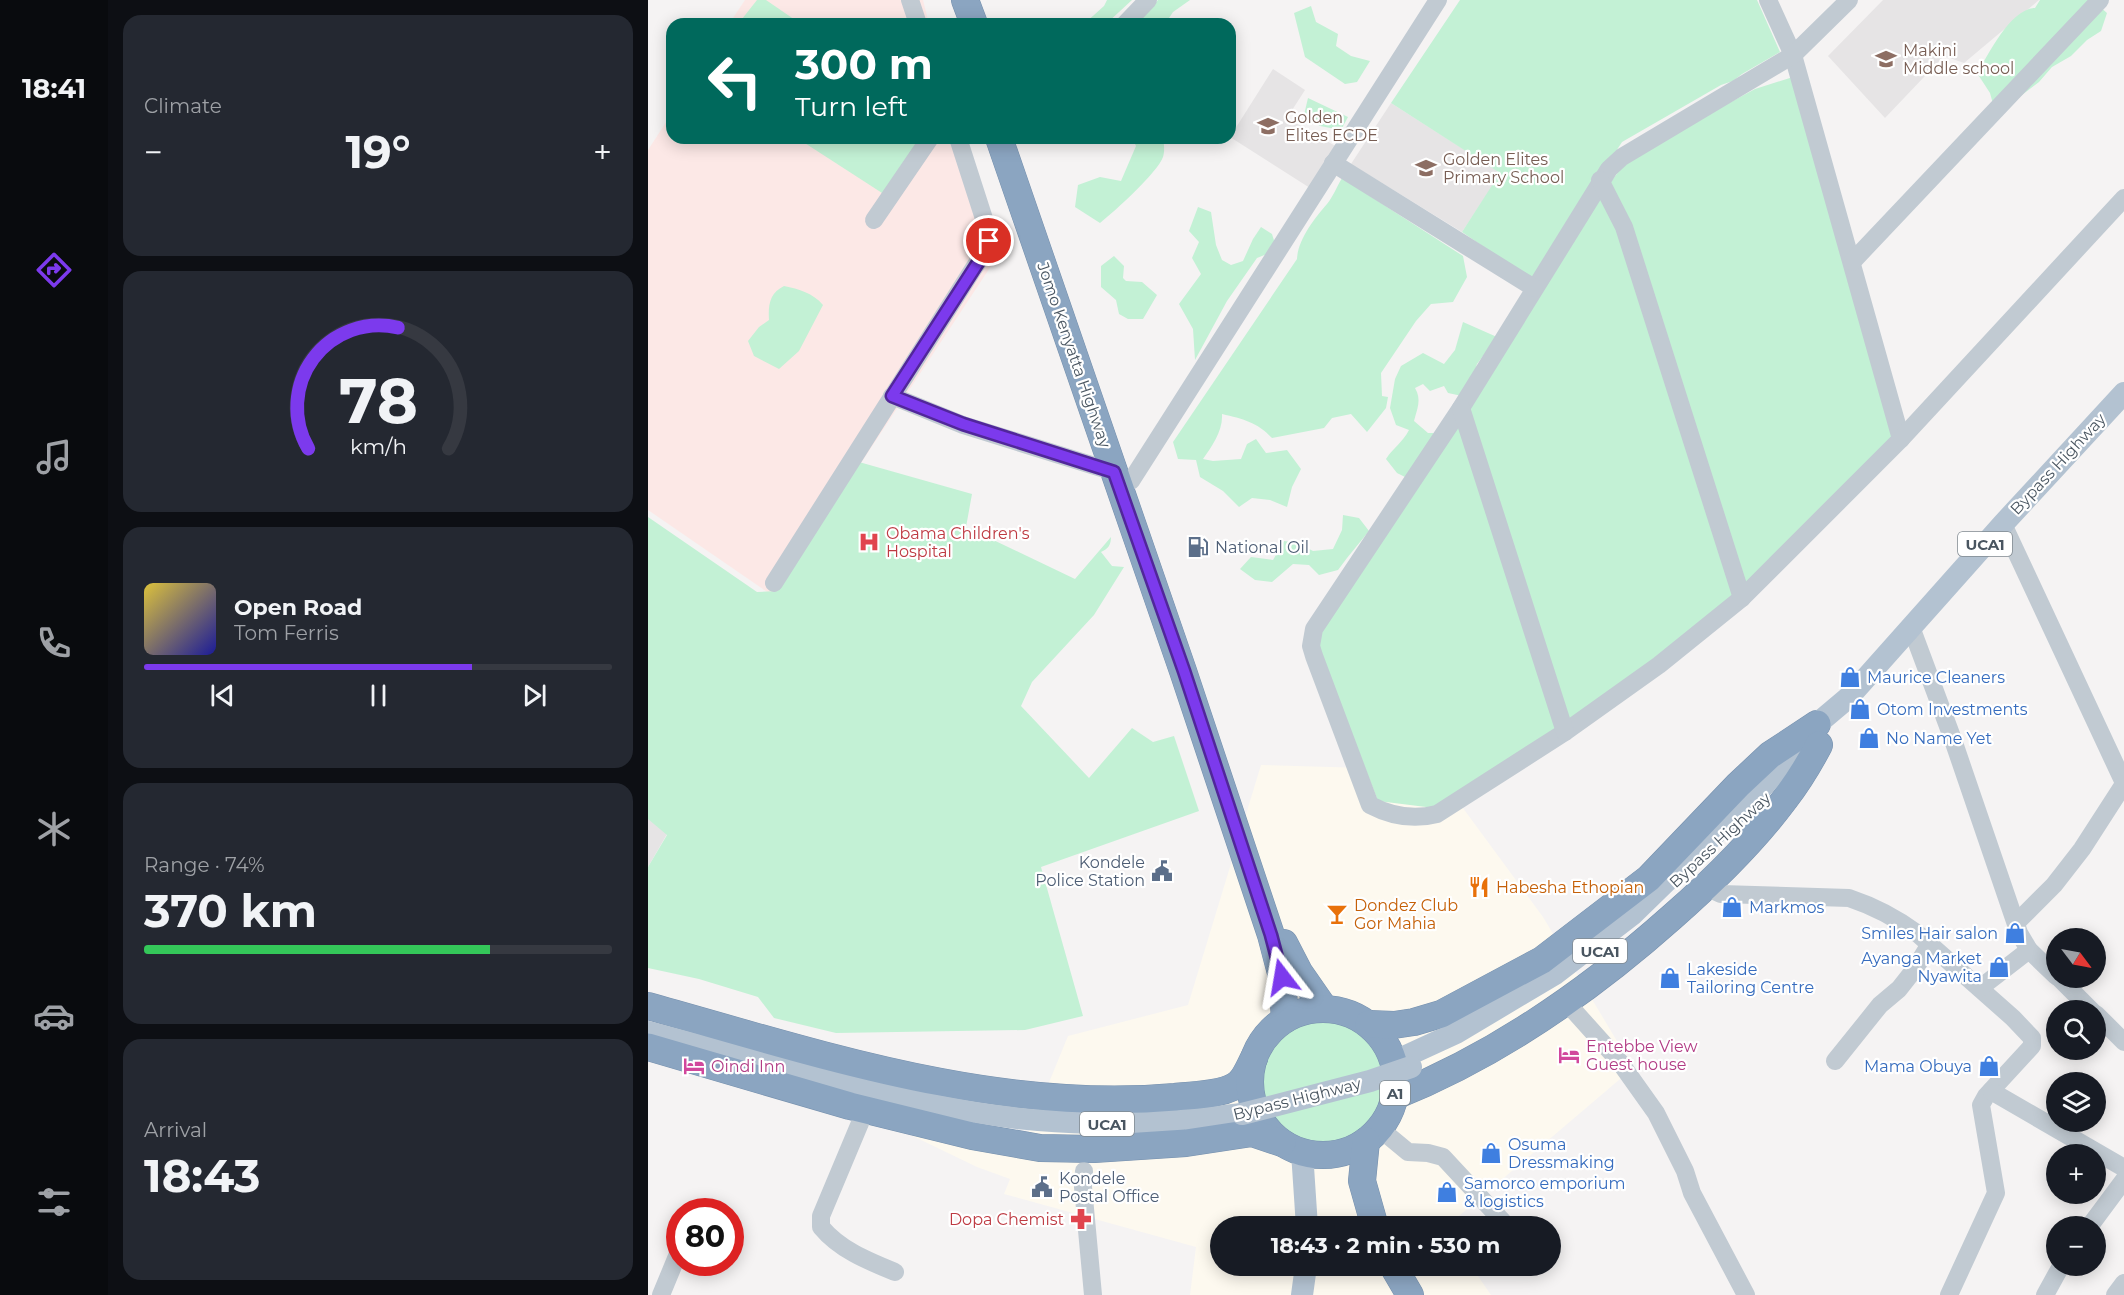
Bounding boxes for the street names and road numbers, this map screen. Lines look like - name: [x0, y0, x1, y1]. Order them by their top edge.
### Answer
- street label: Jomo Kenyatta Highway: [1033, 259, 1115, 450]
- street label: Bypass Highway: [2006, 409, 2110, 518]
- road number: UCA1: [1958, 532, 2012, 556]
- street label: Bypass Highway: [1666, 788, 1775, 892]
- road number: UCA1: [1573, 939, 1627, 963]
- street label: Bypass Highway: [1231, 1074, 1363, 1124]
- road number: A1: [1380, 1081, 1410, 1105]
- road number: UCA1: [1080, 1112, 1134, 1136]

